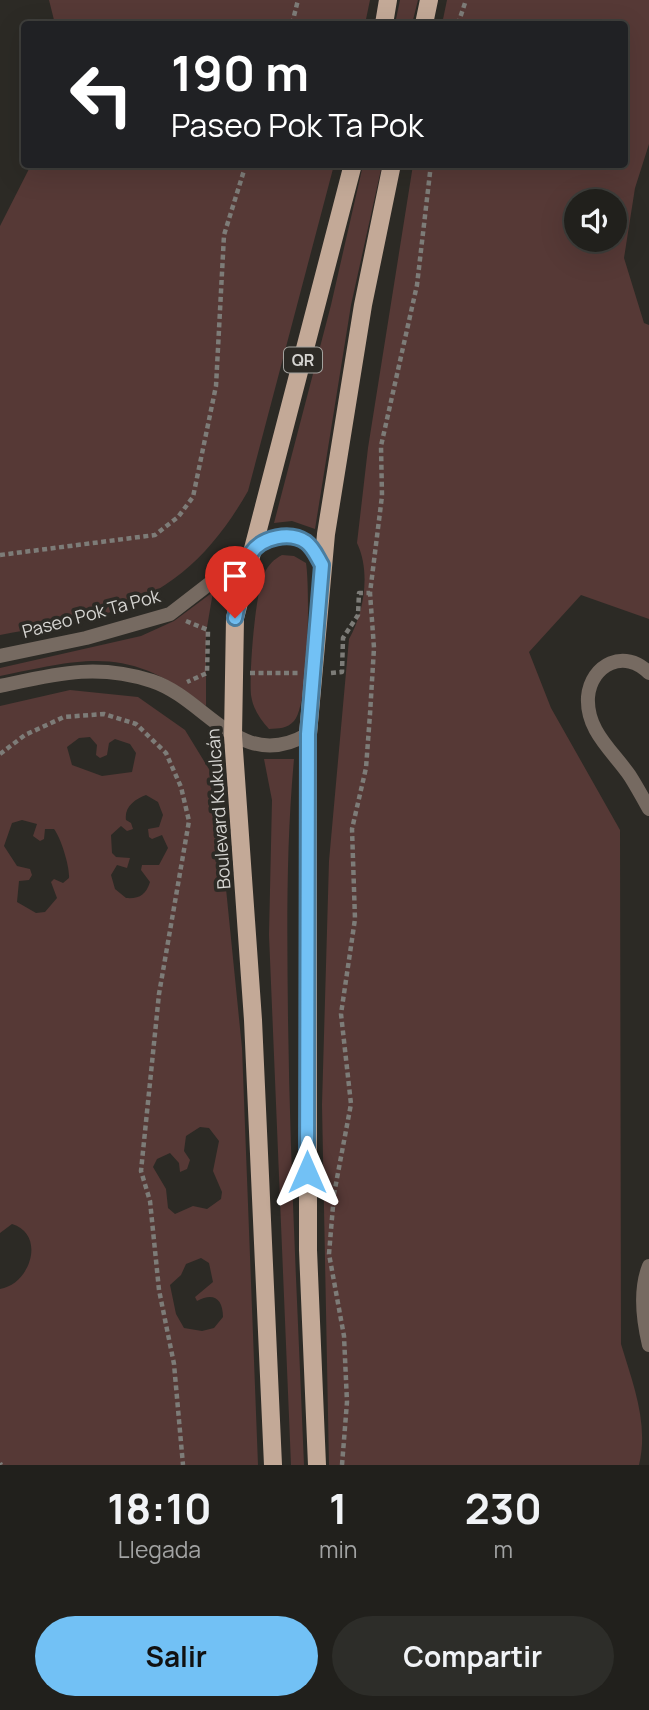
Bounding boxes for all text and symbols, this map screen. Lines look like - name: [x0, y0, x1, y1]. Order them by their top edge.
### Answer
- text: 190 m: [171, 39, 309, 106]
- icon: left: [56, 49, 147, 140]
- text: Paseo Pok Ta Pok: [171, 103, 424, 147]
- map controls: [564, 189, 627, 252]
- button: sound: [564, 189, 627, 252]
- road number: QR: [284, 348, 322, 372]
- pin: [205, 546, 265, 618]
- icon: arrive: [216, 557, 254, 595]
- street label: Paseo Pok Ta Pok: [19, 583, 164, 643]
- street label: Boulevard Kukulcán: [200, 728, 236, 890]
- position arrow: [270, 1135, 344, 1209]
- text: 18:10: [107, 1479, 212, 1537]
- text: 1: [329, 1479, 347, 1537]
- text: 230: [465, 1479, 542, 1537]
- text: Llegada: [118, 1533, 201, 1565]
- text: min: [319, 1533, 358, 1565]
- text: m: [493, 1533, 513, 1565]
- button: Salir: [35, 1616, 318, 1696]
- button: Compartir: [332, 1616, 614, 1696]

